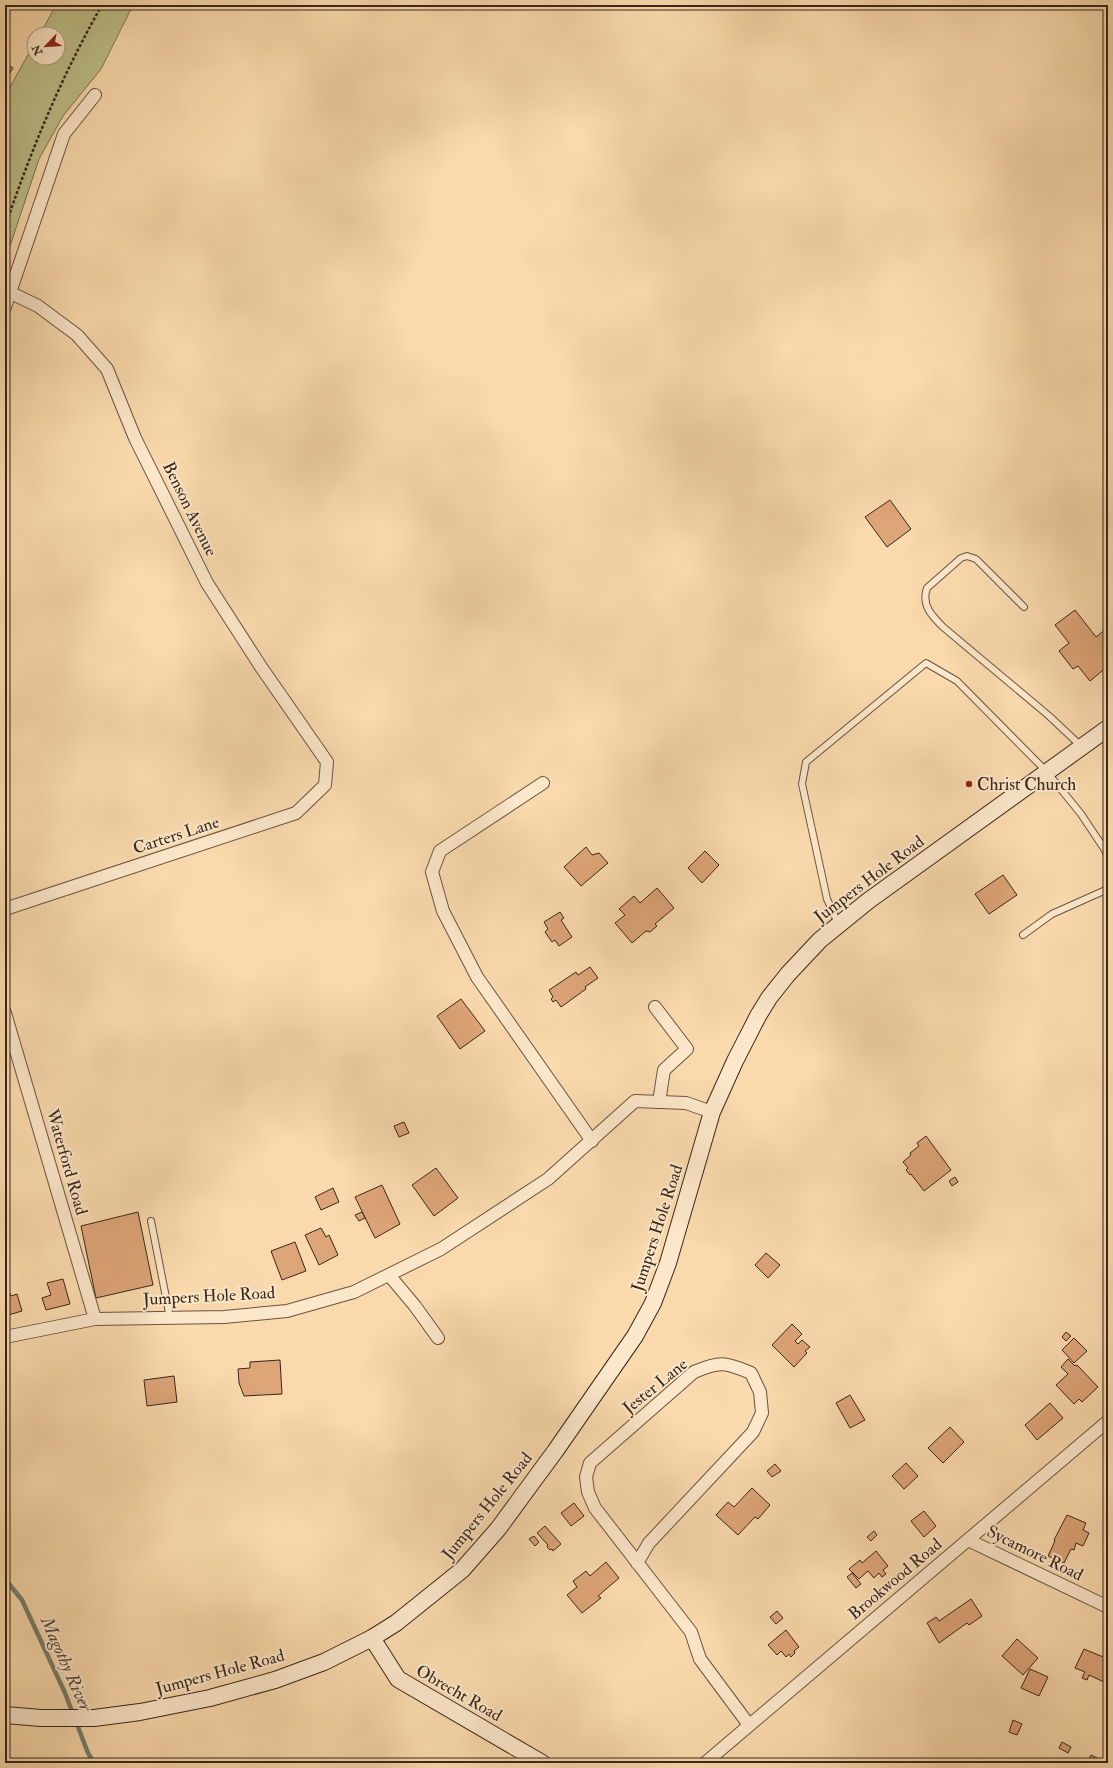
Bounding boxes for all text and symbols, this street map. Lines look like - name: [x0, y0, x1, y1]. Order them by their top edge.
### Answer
- north arrow: [26, 26, 66, 66]
- text: N: [29, 42, 46, 58]
- street label: Benson Avenue: [158, 458, 222, 560]
- place label: Christ Church: [977, 774, 1076, 795]
- marker: Christ Church: [964, 779, 974, 789]
- street label: Carters Lane: [130, 811, 222, 859]
- street label: Jumpers Hole Road: [809, 830, 929, 929]
- street label: Waterford Road: [42, 1106, 92, 1218]
- street label: Jumpers Hole Road: [626, 1161, 689, 1295]
- street label: Jumpers Hole Road: [141, 1282, 276, 1311]
- street label: Jester Lane: [618, 1354, 692, 1420]
- street label: Jumpers Hole Road: [437, 1448, 538, 1565]
- street label: Sycamore Road: [983, 1521, 1087, 1586]
- street label: Brookwood Road: [844, 1533, 947, 1624]
- water label: Magothy River: [35, 1612, 98, 1716]
- street label: Jumpers Hole Road: [152, 1645, 287, 1700]
- street label: Obrecht Road: [412, 1660, 506, 1726]

